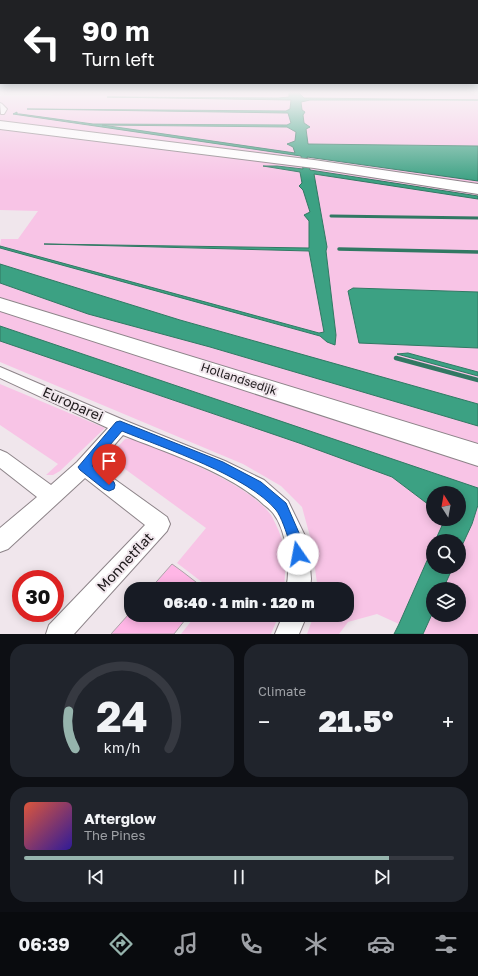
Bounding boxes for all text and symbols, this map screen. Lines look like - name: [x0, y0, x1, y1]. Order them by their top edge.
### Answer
- text: 90 m: [82, 14, 149, 47]
- icon: left: [16, 16, 68, 68]
- text: Turn left: [82, 48, 155, 70]
- street label: Hollandsedijk: [199, 359, 279, 398]
- street label: Europarei: [40, 383, 106, 424]
- pin: [92, 444, 126, 485]
- icon: arrive: [98, 450, 120, 472]
- north arrow: [426, 486, 466, 526]
- map controls: [426, 486, 466, 622]
- street label: Monnetflat: [93, 529, 156, 595]
- position arrow: [277, 533, 319, 575]
- button: search: [426, 534, 466, 574]
- speed limit sign: 30: [12, 570, 64, 622]
- button: layers: [426, 582, 466, 622]
- text: 06:40 · 1 min · 120 m: [164, 593, 314, 611]
- text: Climate: [258, 683, 306, 699]
- text: 24: [96, 690, 148, 740]
- text: 21.5°: [319, 703, 393, 739]
- text: −: [258, 708, 270, 735]
- text: +: [442, 708, 454, 735]
- text: km/h: [104, 738, 140, 755]
- text: Afterglow: [84, 809, 156, 827]
- text: The Pines: [84, 827, 145, 843]
- icon: previous: [85, 866, 107, 888]
- icon: pause: [228, 866, 250, 888]
- icon: next: [371, 866, 393, 888]
- icon: directions: [107, 930, 135, 958]
- icon: music: [172, 930, 200, 958]
- icon: phone: [237, 930, 265, 958]
- icon: climate: [302, 930, 330, 958]
- icon: car: [367, 930, 395, 958]
- icon: filters: [432, 930, 460, 958]
- text: 06:39: [18, 933, 70, 955]

